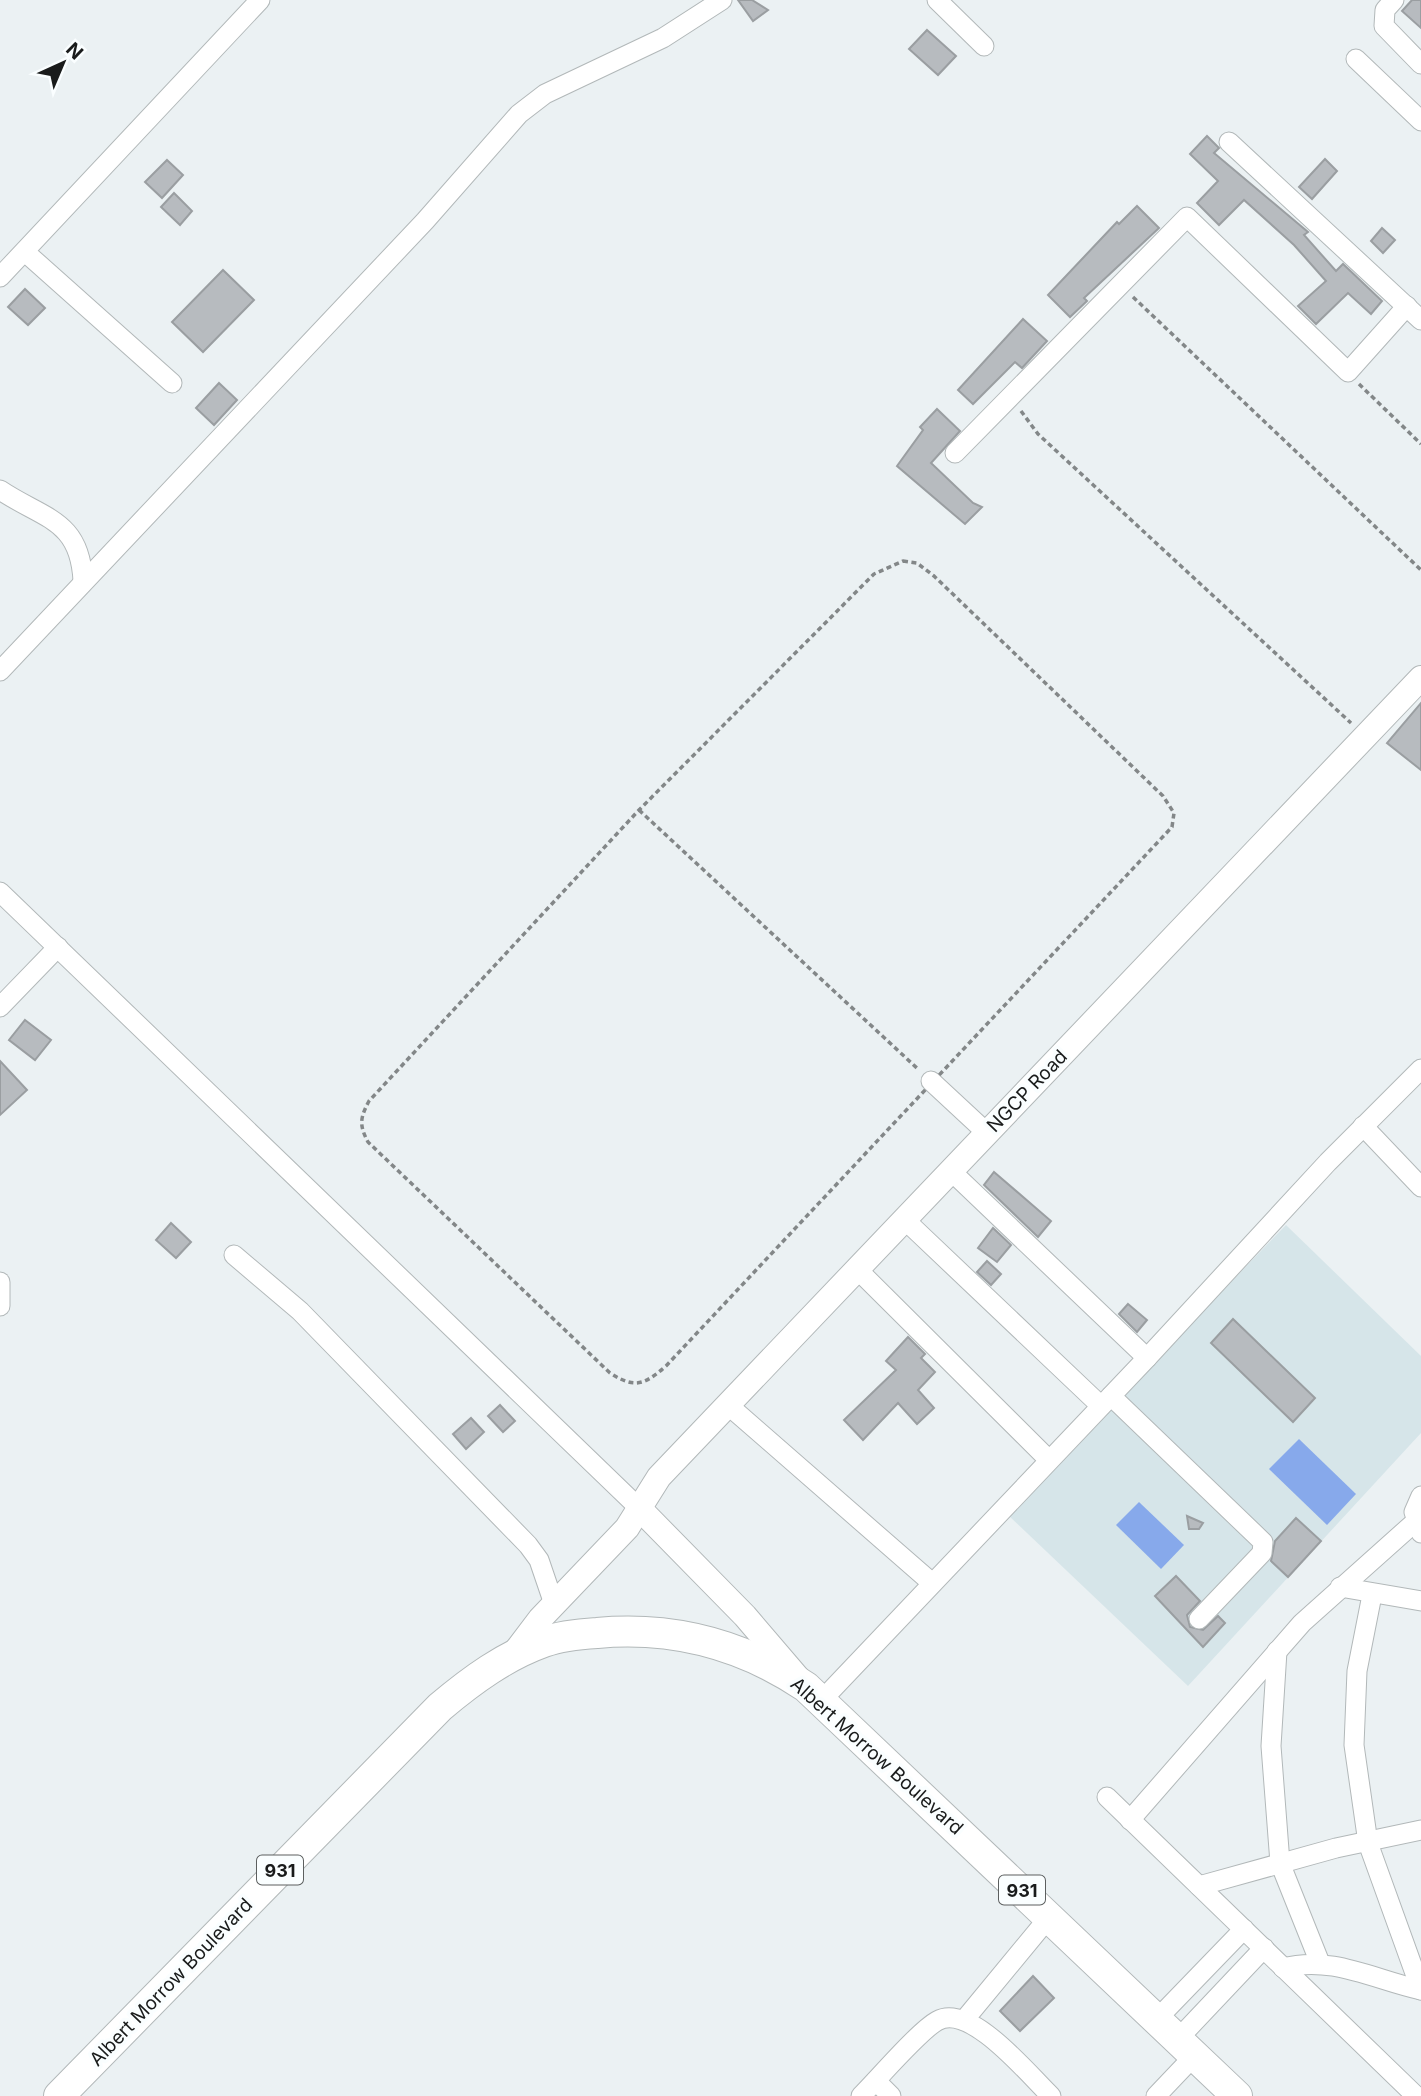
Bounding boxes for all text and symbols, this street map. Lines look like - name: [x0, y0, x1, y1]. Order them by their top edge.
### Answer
- north arrow: [28, 28, 98, 98]
- text: N: [61, 38, 88, 64]
- street label: NGCP Road: [982, 1045, 1072, 1137]
- street label: Albert Morrow Boulevard: [786, 1672, 968, 1840]
- road number: 931: [257, 1856, 303, 1884]
- road number: 931: [999, 1876, 1045, 1904]
- street label: Albert Morrow Boulevard: [85, 1893, 257, 2071]

